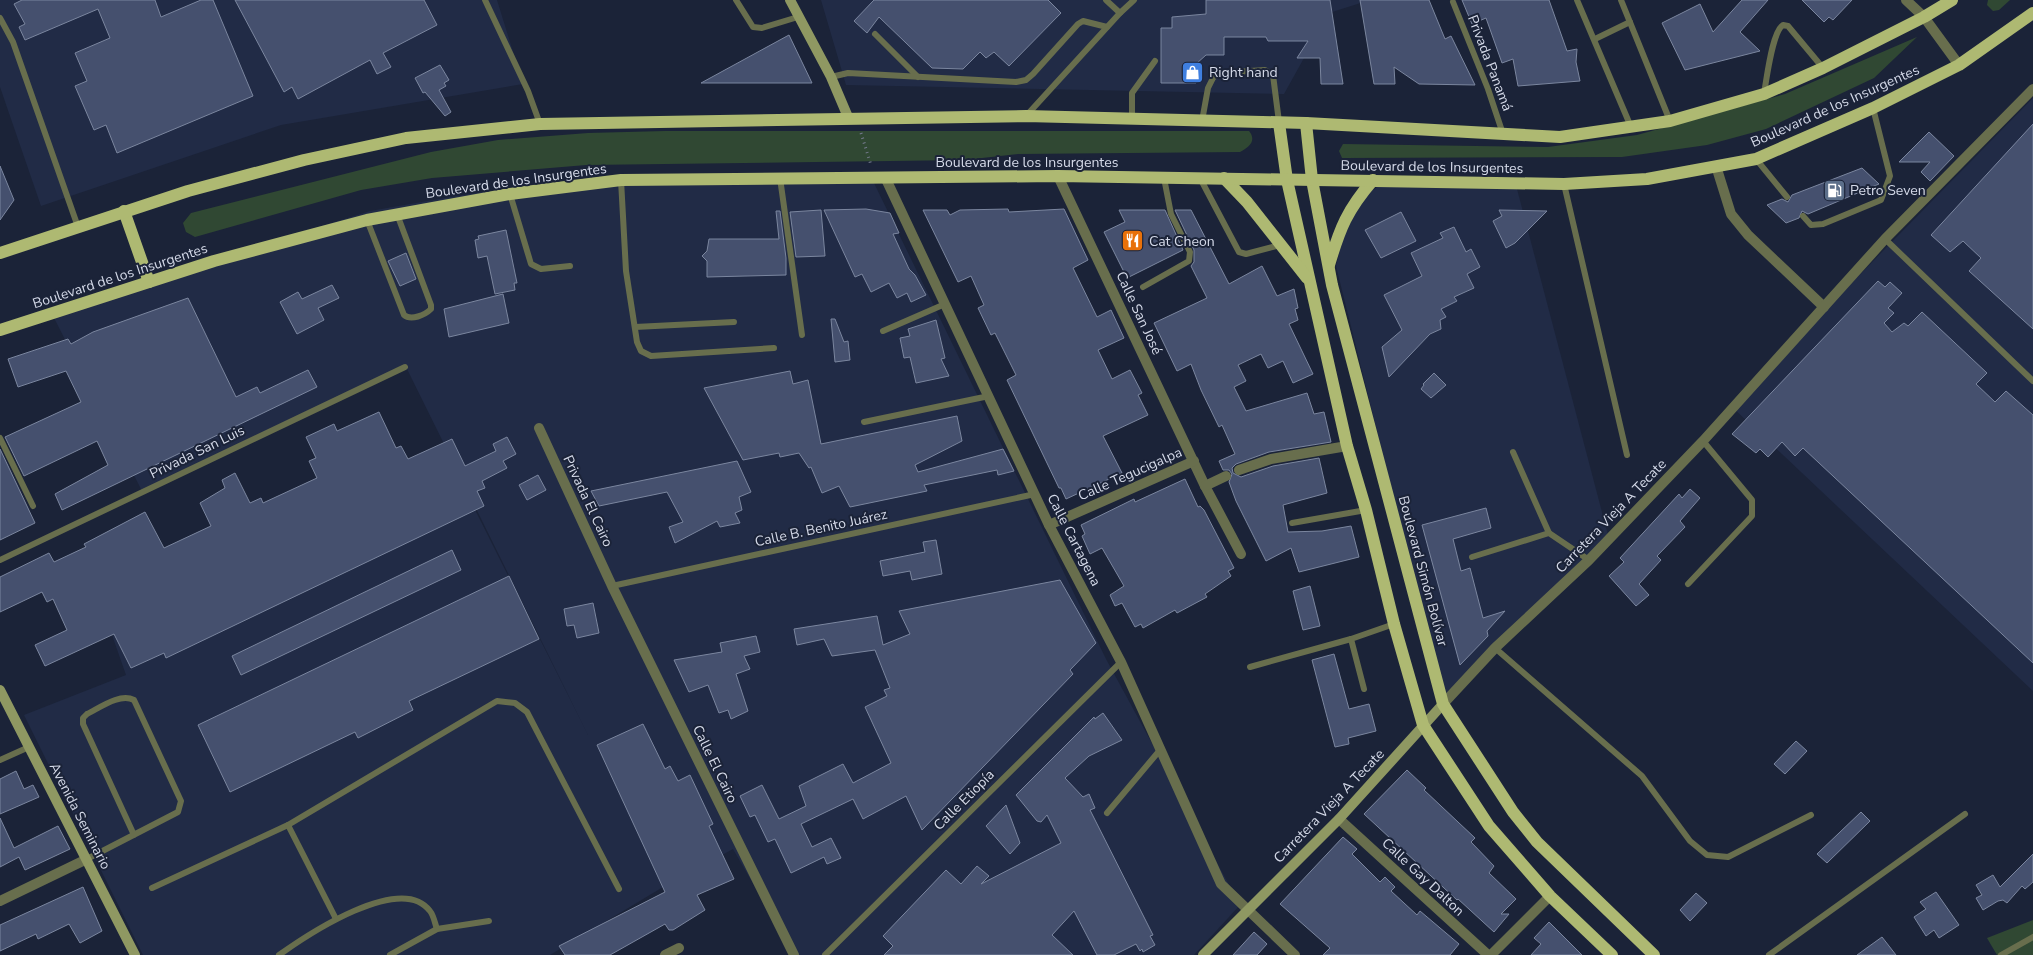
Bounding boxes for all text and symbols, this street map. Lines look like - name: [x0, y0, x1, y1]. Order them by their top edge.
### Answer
- street label: Privada Panamá: [1463, 12, 1517, 114]
- shop icon: Right hand: [1181, 60, 1205, 84]
- street label: Boulevard de los Insurgentes: [1748, 60, 1923, 152]
- place label: Right hand: [1209, 63, 1278, 82]
- street label: Boulevard de los Insurgentes: [936, 153, 1119, 172]
- street label: Boulevard de los Insurgentes: [1340, 156, 1524, 178]
- street label: Boulevard de los Insurgentes: [424, 159, 608, 203]
- fuel station icon: Petro Seven: [1822, 178, 1846, 202]
- place label: Petro Seven: [1850, 181, 1926, 200]
- restaurant icon: Cat Cheon: [1121, 229, 1145, 253]
- place label: Cat Cheon: [1149, 232, 1215, 251]
- street label: Boulevard de los Insurgentes: [30, 239, 210, 313]
- street label: Calle San José: [1111, 268, 1167, 358]
- street label: Privada San Luis: [146, 421, 248, 483]
- street label: Calle Tegucigalpa: [1075, 443, 1185, 505]
- street label: Privada El Cairo: [558, 452, 618, 550]
- street label: Carretera Vieja A Tecate: [1552, 455, 1670, 577]
- street label: Calle Cartagena: [1043, 491, 1105, 589]
- street label: Boulevard Simón Bolívar: [1394, 494, 1452, 648]
- street label: Calle B. Benito Juárez: [753, 505, 889, 551]
- street label: Calle El Cairo: [688, 722, 742, 806]
- street label: Carretera Vieja A Tecate: [1270, 745, 1388, 867]
- street label: Avenida Seminario: [45, 759, 115, 873]
- street label: Calle Etiopía: [929, 765, 999, 835]
- street label: Calle Gay Dalton: [1378, 834, 1468, 920]

